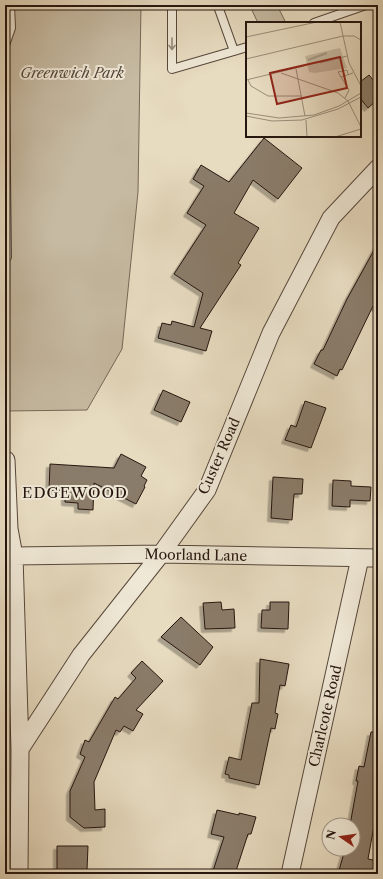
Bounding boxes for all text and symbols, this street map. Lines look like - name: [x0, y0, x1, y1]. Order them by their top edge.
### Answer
- inset map: [246, 22, 361, 137]
- one-way arrow: [168, 37, 176, 50]
- park label: Greenwich Park: [20, 64, 125, 82]
- street label: Custer Road: [194, 414, 244, 497]
- district label: EDGEWOOD: [22, 483, 128, 502]
- street label: Moorland Lane: [145, 545, 248, 565]
- street label: Charlcote Road: [305, 663, 346, 769]
- north arrow: [321, 817, 361, 857]
- text: N: [323, 828, 339, 841]

